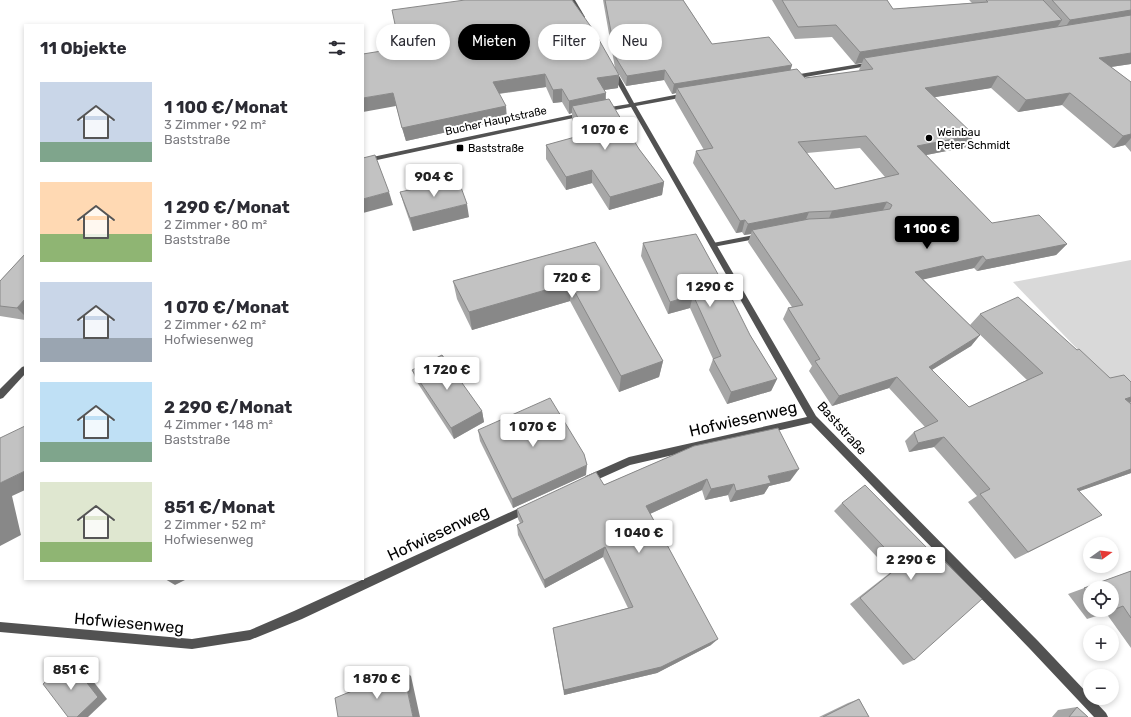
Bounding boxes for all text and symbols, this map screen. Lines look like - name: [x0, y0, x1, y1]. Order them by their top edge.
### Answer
- chip: Kaufen: [376, 24, 450, 60]
- chip: Mieten: [458, 24, 530, 60]
- chip: Filter: [538, 24, 600, 60]
- chip: Neu: [608, 24, 662, 60]
- icon: filters: [326, 37, 348, 59]
- text: 11 Objekte: [40, 38, 127, 58]
- text: 1 100 €/Monat: [164, 97, 288, 117]
- icon: home: [72, 98, 120, 146]
- street label: Bucher Hauptstraße: [444, 104, 548, 138]
- text: 3 Zimmer · 92 m²: [164, 117, 266, 132]
- pin: 1 070 €: [568, 117, 642, 151]
- text: 1 070 €: [581, 122, 629, 137]
- place label: Weinbau Peter Schmidt: [937, 126, 1011, 152]
- text: Baststraße: [164, 132, 230, 147]
- marker: Weinbau Peter Schmidt: [924, 133, 934, 143]
- place label: Baststraße: [468, 142, 524, 155]
- marker: Baststraße: [455, 143, 465, 153]
- pin: 904 €: [406, 164, 462, 198]
- text: 904 €: [414, 169, 454, 184]
- text: 1 290 €/Monat: [164, 197, 290, 217]
- icon: home: [72, 198, 120, 246]
- pin: 1 100 €: [890, 216, 964, 250]
- text: 2 Zimmer · 80 m²: [164, 217, 267, 232]
- text: 1 100 €: [904, 221, 950, 236]
- text: Baststraße: [164, 232, 230, 247]
- pin: 720 €: [544, 265, 600, 299]
- text: 720 €: [553, 270, 591, 285]
- pin: 1 290 €: [673, 274, 747, 308]
- text: 1 290 €: [686, 279, 734, 294]
- text: 1 070 €/Monat: [164, 297, 289, 317]
- icon: home: [72, 298, 120, 346]
- text: 2 Zimmer · 62 m²: [164, 317, 266, 332]
- text: Hofwiesenweg: [164, 332, 254, 347]
- pin: 1 720 €: [410, 357, 484, 391]
- text: 1 720 €: [424, 362, 470, 377]
- text: 2 290 €/Monat: [164, 397, 292, 417]
- street label: Hofwiesenweg: [687, 397, 799, 441]
- icon: home: [72, 398, 120, 446]
- street label: Baststraße: [814, 398, 870, 458]
- pin: 1 070 €: [496, 414, 570, 448]
- text: 4 Zimmer · 148 m²: [164, 417, 273, 432]
- text: 1 070 €: [509, 419, 557, 434]
- text: Baststraße: [164, 432, 230, 447]
- text: 851 €/Monat: [164, 497, 275, 517]
- icon: home: [72, 498, 120, 546]
- street label: Hofwiesenweg: [384, 501, 492, 565]
- text: 2 Zimmer · 52 m²: [164, 517, 266, 532]
- pin: 1 040 €: [602, 520, 676, 554]
- text: 1 040 €: [615, 525, 663, 540]
- text: Hofwiesenweg: [164, 532, 254, 547]
- north arrow: [1083, 537, 1119, 573]
- map controls: [1083, 537, 1119, 705]
- pin: 2 290 €: [874, 547, 948, 581]
- text: 2 290 €: [886, 552, 936, 567]
- button: locate: [1083, 581, 1119, 617]
- street label: Hofwiesenweg: [73, 609, 185, 637]
- button: +: [1083, 625, 1119, 661]
- pin: 851 €: [43, 657, 99, 691]
- text: 851 €: [53, 662, 89, 677]
- pin: 1 870 €: [340, 666, 414, 700]
- button: −: [1083, 669, 1119, 705]
- text: 1 870 €: [353, 671, 401, 686]

